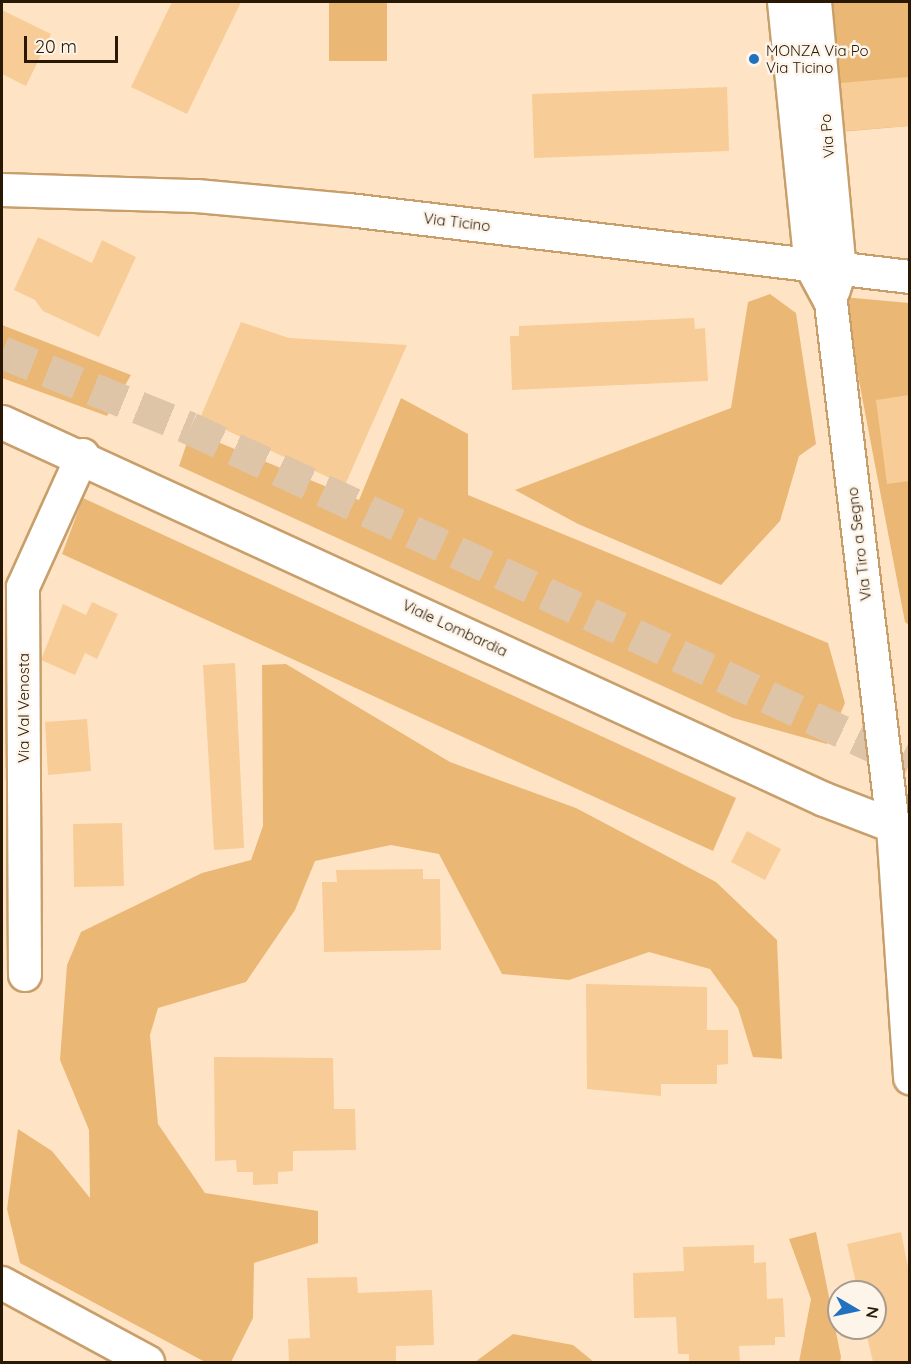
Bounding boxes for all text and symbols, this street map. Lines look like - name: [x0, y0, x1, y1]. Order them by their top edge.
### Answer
- scale bar: [27, 24, 122, 62]
- text: 20 m: [35, 35, 77, 58]
- place label: MONZA Via Po Via Ticino: [766, 41, 868, 76]
- marker: MONZA Via Po Via Ticino: [747, 52, 761, 66]
- street label: Via Po: [816, 113, 838, 159]
- street label: Via Ticino: [422, 209, 492, 235]
- street label: Via Tiro a Segno: [843, 486, 875, 602]
- street label: Viale Lombardia: [400, 596, 510, 660]
- street label: Via Val Venosta: [15, 653, 33, 763]
- north arrow: [827, 1280, 887, 1340]
- text: N: [862, 1305, 884, 1320]

